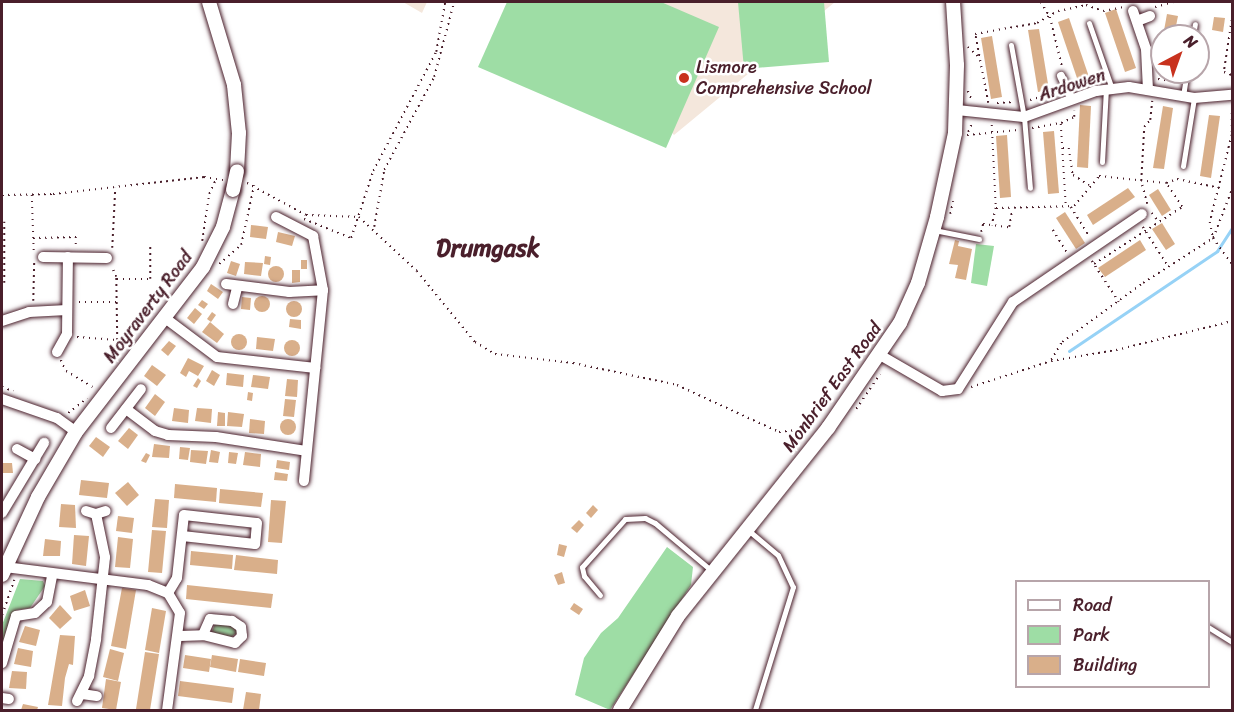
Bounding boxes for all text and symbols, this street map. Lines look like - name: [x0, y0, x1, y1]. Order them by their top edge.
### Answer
- north arrow: [1150, 24, 1210, 84]
- text: N: [1177, 27, 1205, 56]
- place label: Lismore Comprehensive School: [696, 57, 872, 100]
- street label: Ardowen: [1036, 64, 1108, 106]
- marker: Lismore Comprehensive School: [677, 71, 691, 85]
- district label: Drumgask: [436, 235, 540, 263]
- street label: Moyraverty Road: [99, 247, 197, 367]
- street label: Monbrief East Road: [778, 318, 886, 456]
- legend: [1015, 580, 1210, 688]
- text: Road: [1073, 589, 1112, 621]
- text: Park: [1073, 619, 1110, 651]
- text: Building: [1073, 649, 1137, 681]

